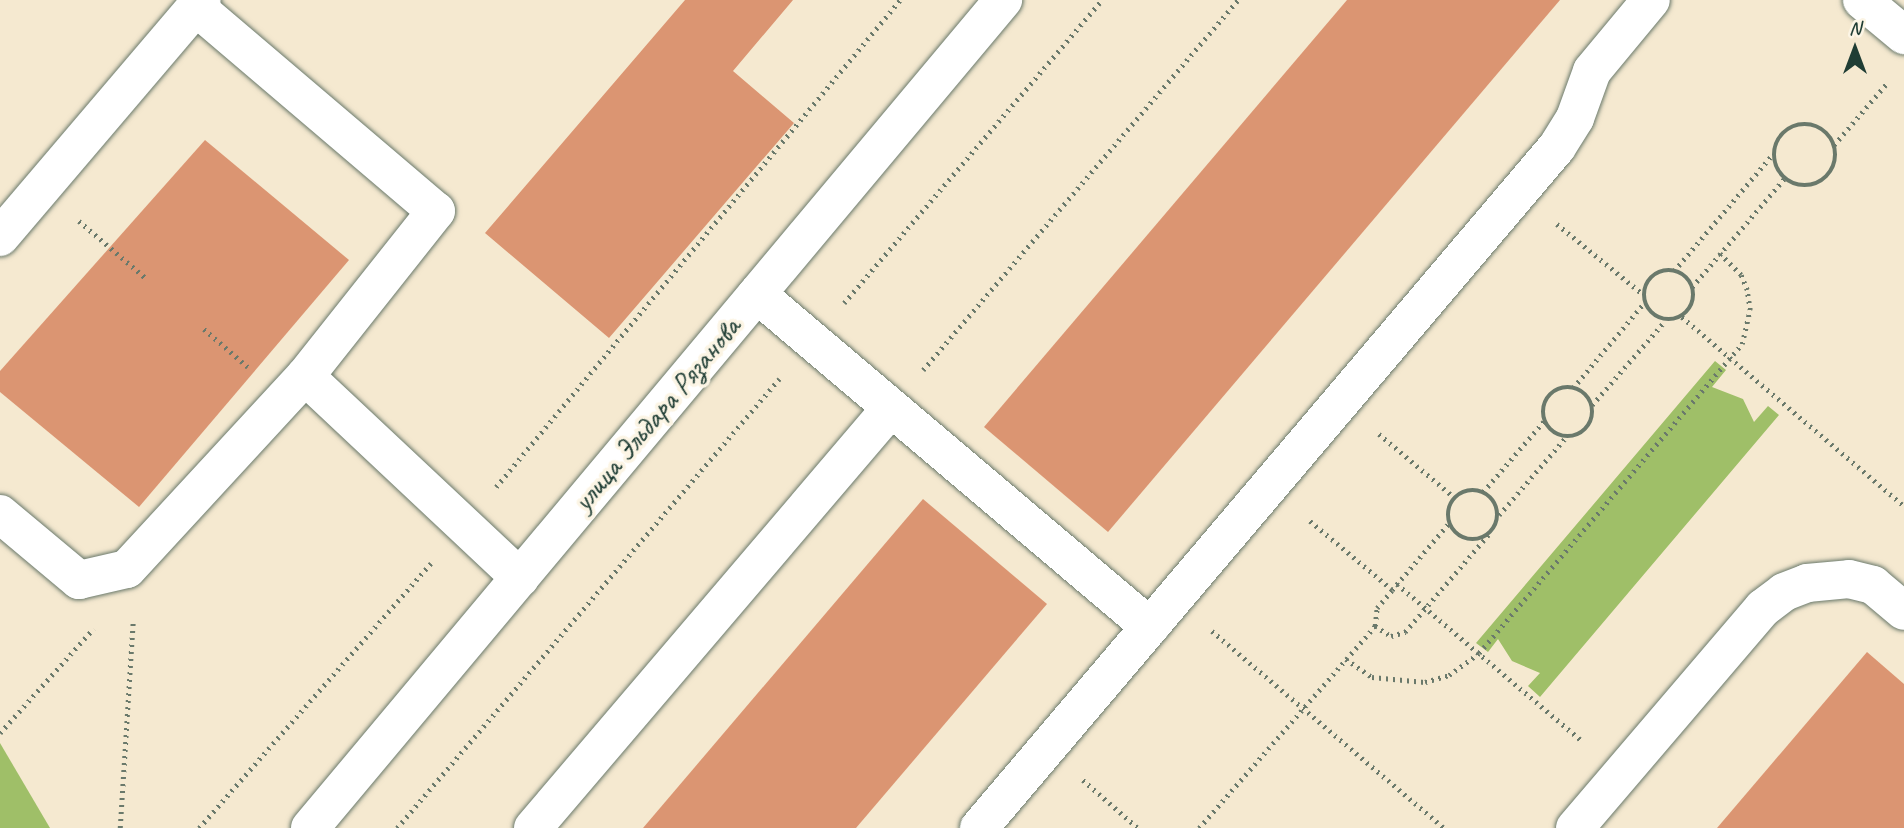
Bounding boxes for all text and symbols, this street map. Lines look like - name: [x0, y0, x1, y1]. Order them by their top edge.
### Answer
- north arrow: [1820, 14, 1890, 84]
- text: N: [1849, 16, 1861, 40]
- street label: улица Эльдара Рязанова: [565, 310, 747, 518]

